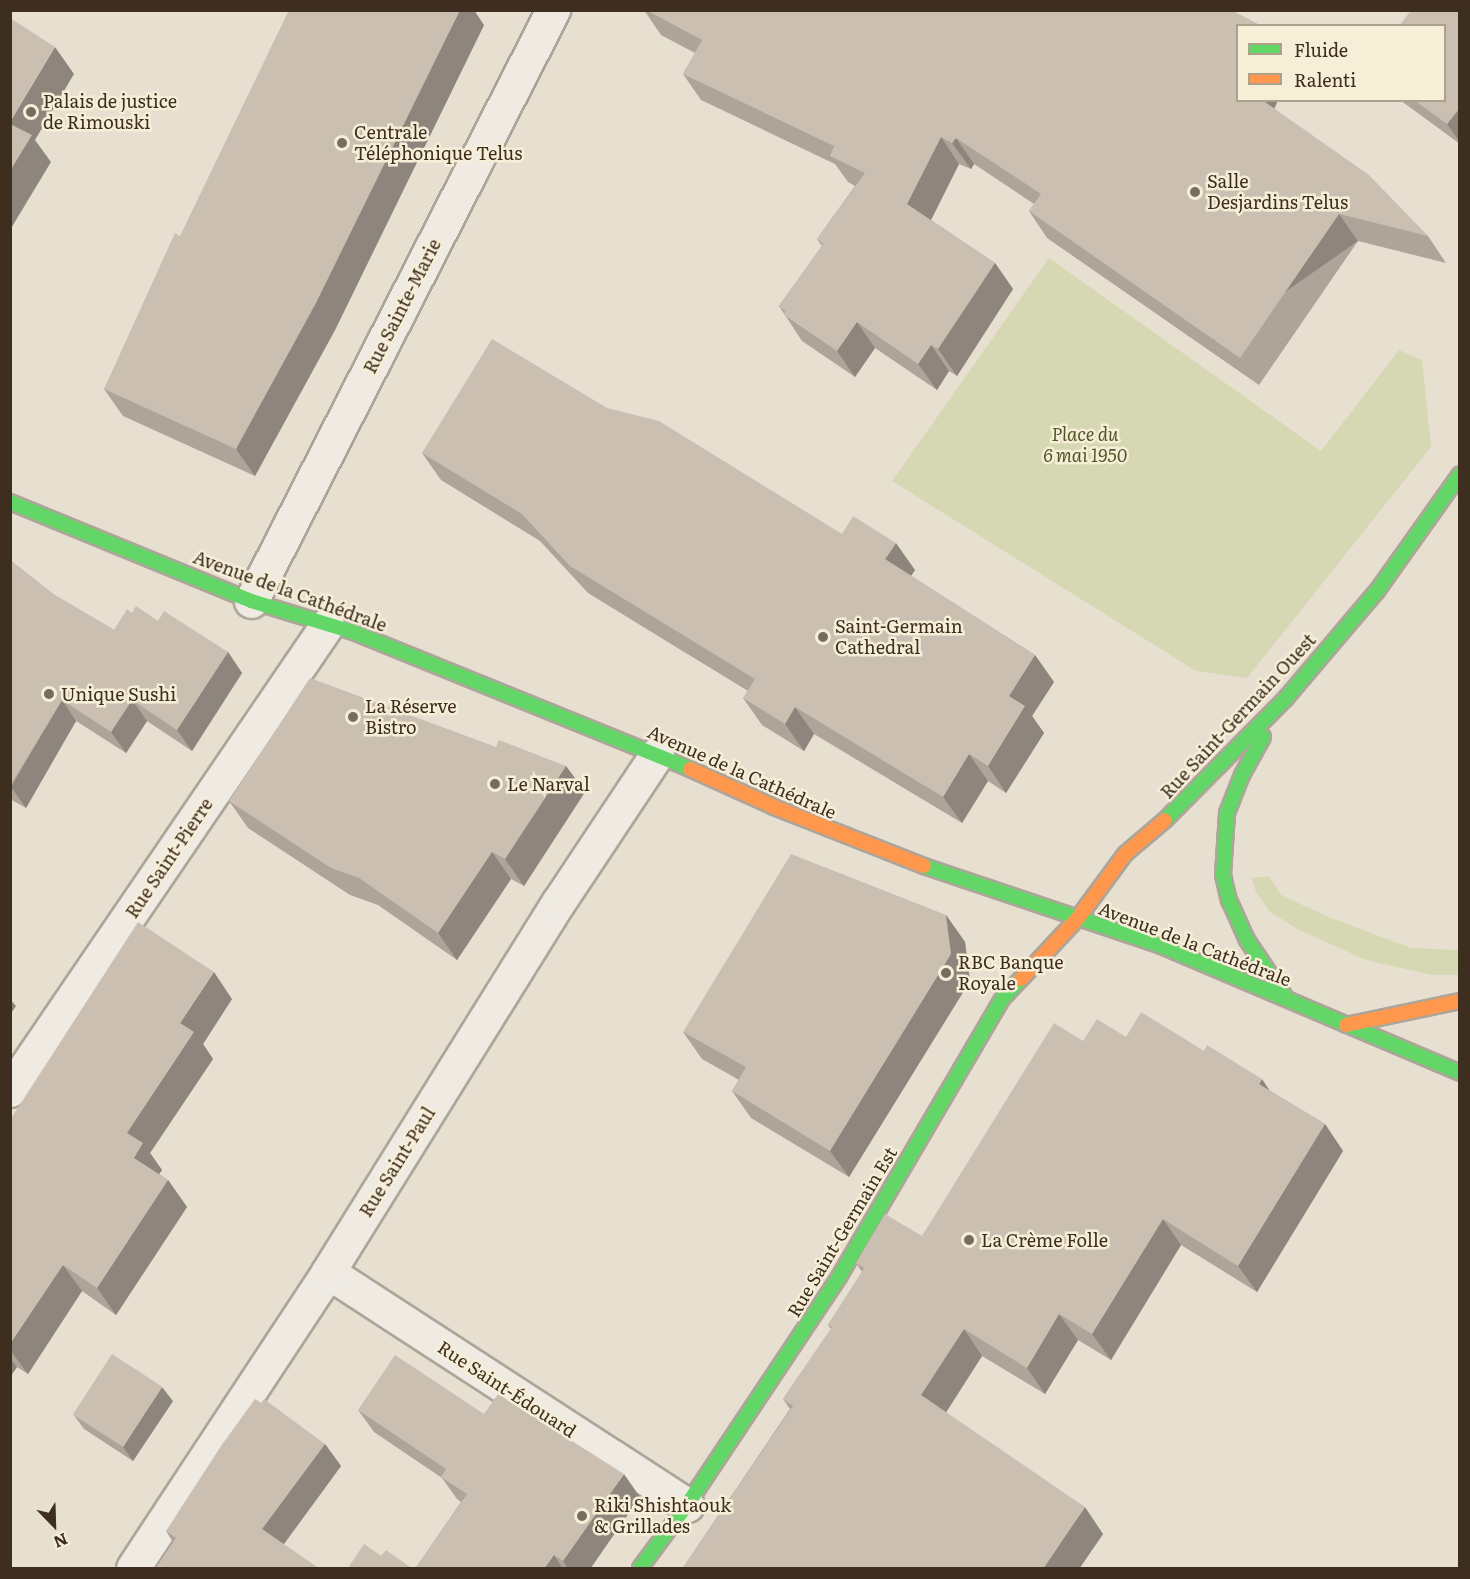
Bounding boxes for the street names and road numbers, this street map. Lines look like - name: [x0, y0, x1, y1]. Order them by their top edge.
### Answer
- street label: Rue Sainte-Marie: [359, 235, 445, 377]
- street label: Avenue de la Cathédrale: [190, 546, 390, 636]
- street label: Rue Saint-Germain Ouest: [1156, 629, 1320, 803]
- street label: Avenue de la Cathédrale: [644, 721, 840, 823]
- street label: Rue Saint-Pierre: [121, 794, 217, 922]
- street label: Avenue de la Cathédrale: [1096, 897, 1294, 991]
- street label: Rue Saint-Paul: [355, 1103, 439, 1221]
- street label: Rue Saint-Germain Est: [783, 1143, 901, 1321]
- street label: Rue Saint-Édouard: [434, 1336, 580, 1442]

